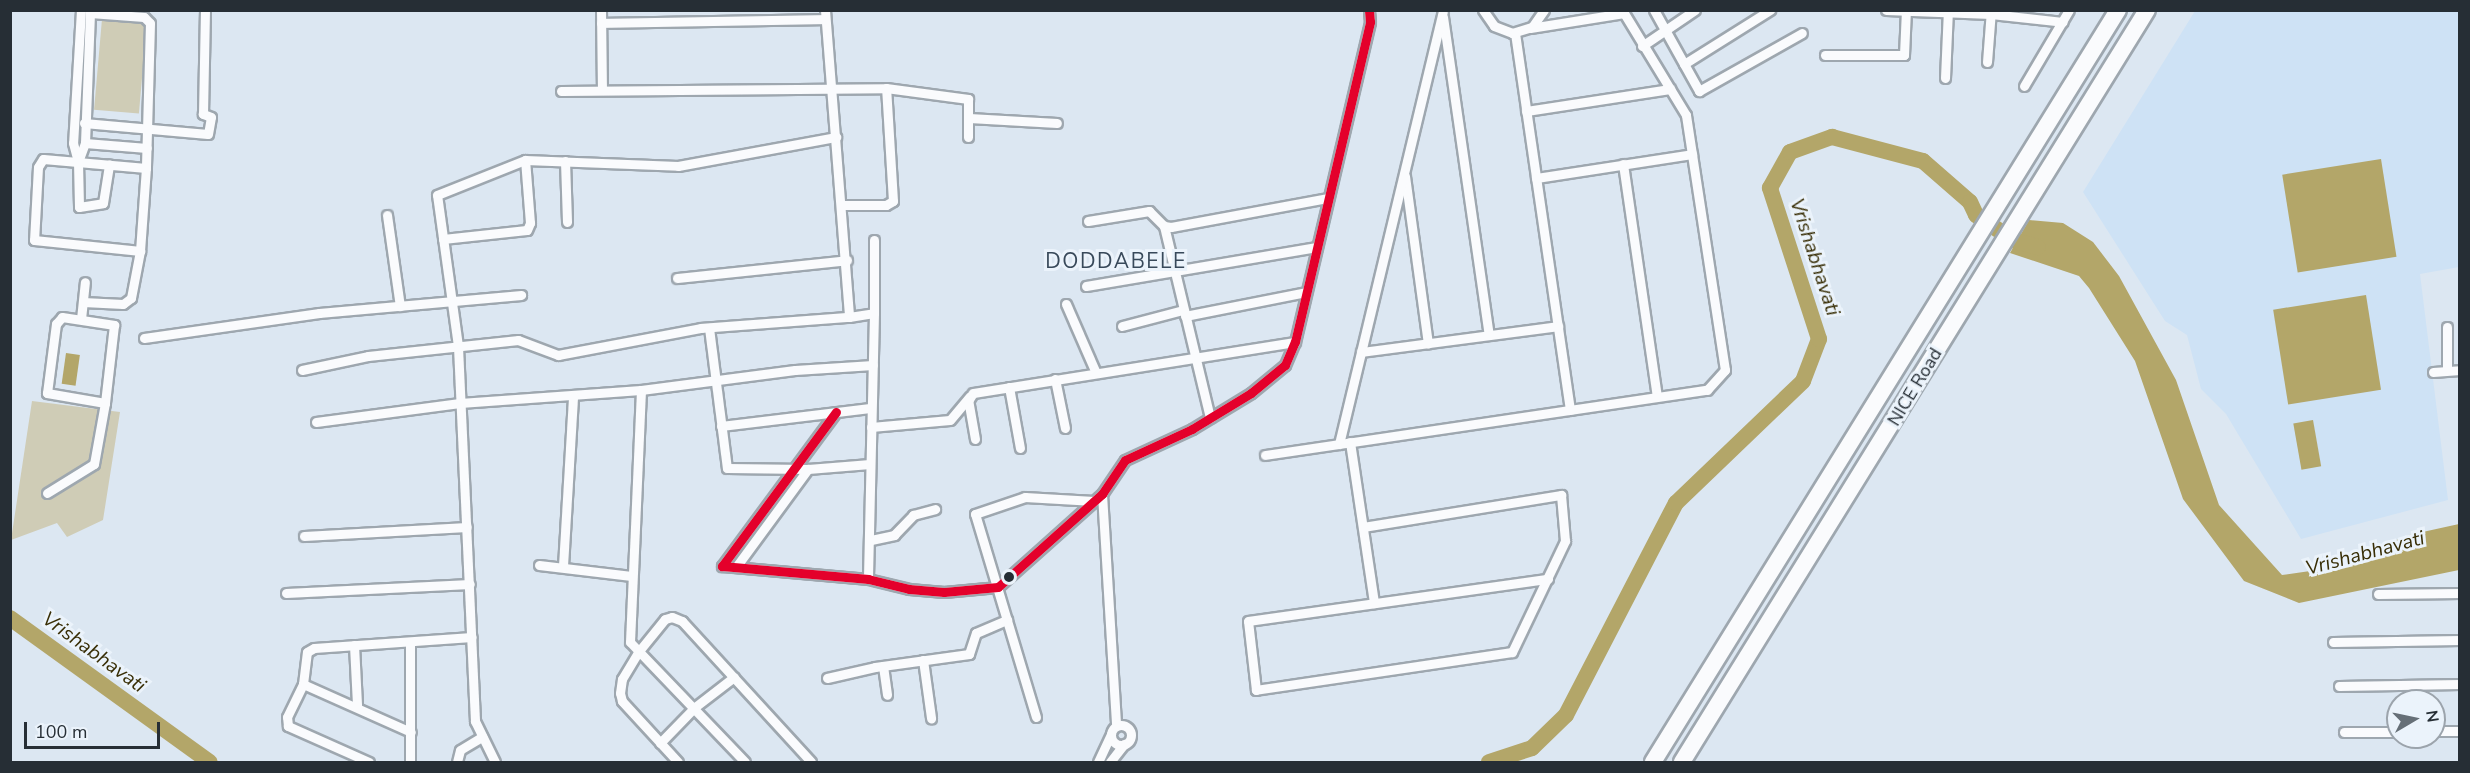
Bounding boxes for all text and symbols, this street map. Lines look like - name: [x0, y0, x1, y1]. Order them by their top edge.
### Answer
- water label: Vrishabhavati: [1785, 195, 1845, 319]
- district label: DODDABELE: [1045, 248, 1187, 274]
- street label: NICE Road: [1883, 344, 1947, 430]
- water label: Vrishabhavati: [2303, 526, 2427, 580]
- unlabelled marker: [1003, 571, 1015, 583]
- water label: Vrishabhavati: [38, 606, 150, 698]
- north arrow: [2386, 689, 2446, 749]
- text: N: [2420, 709, 2444, 724]
- scale bar: [27, 710, 164, 748]
- text: 100 m: [35, 720, 87, 744]

